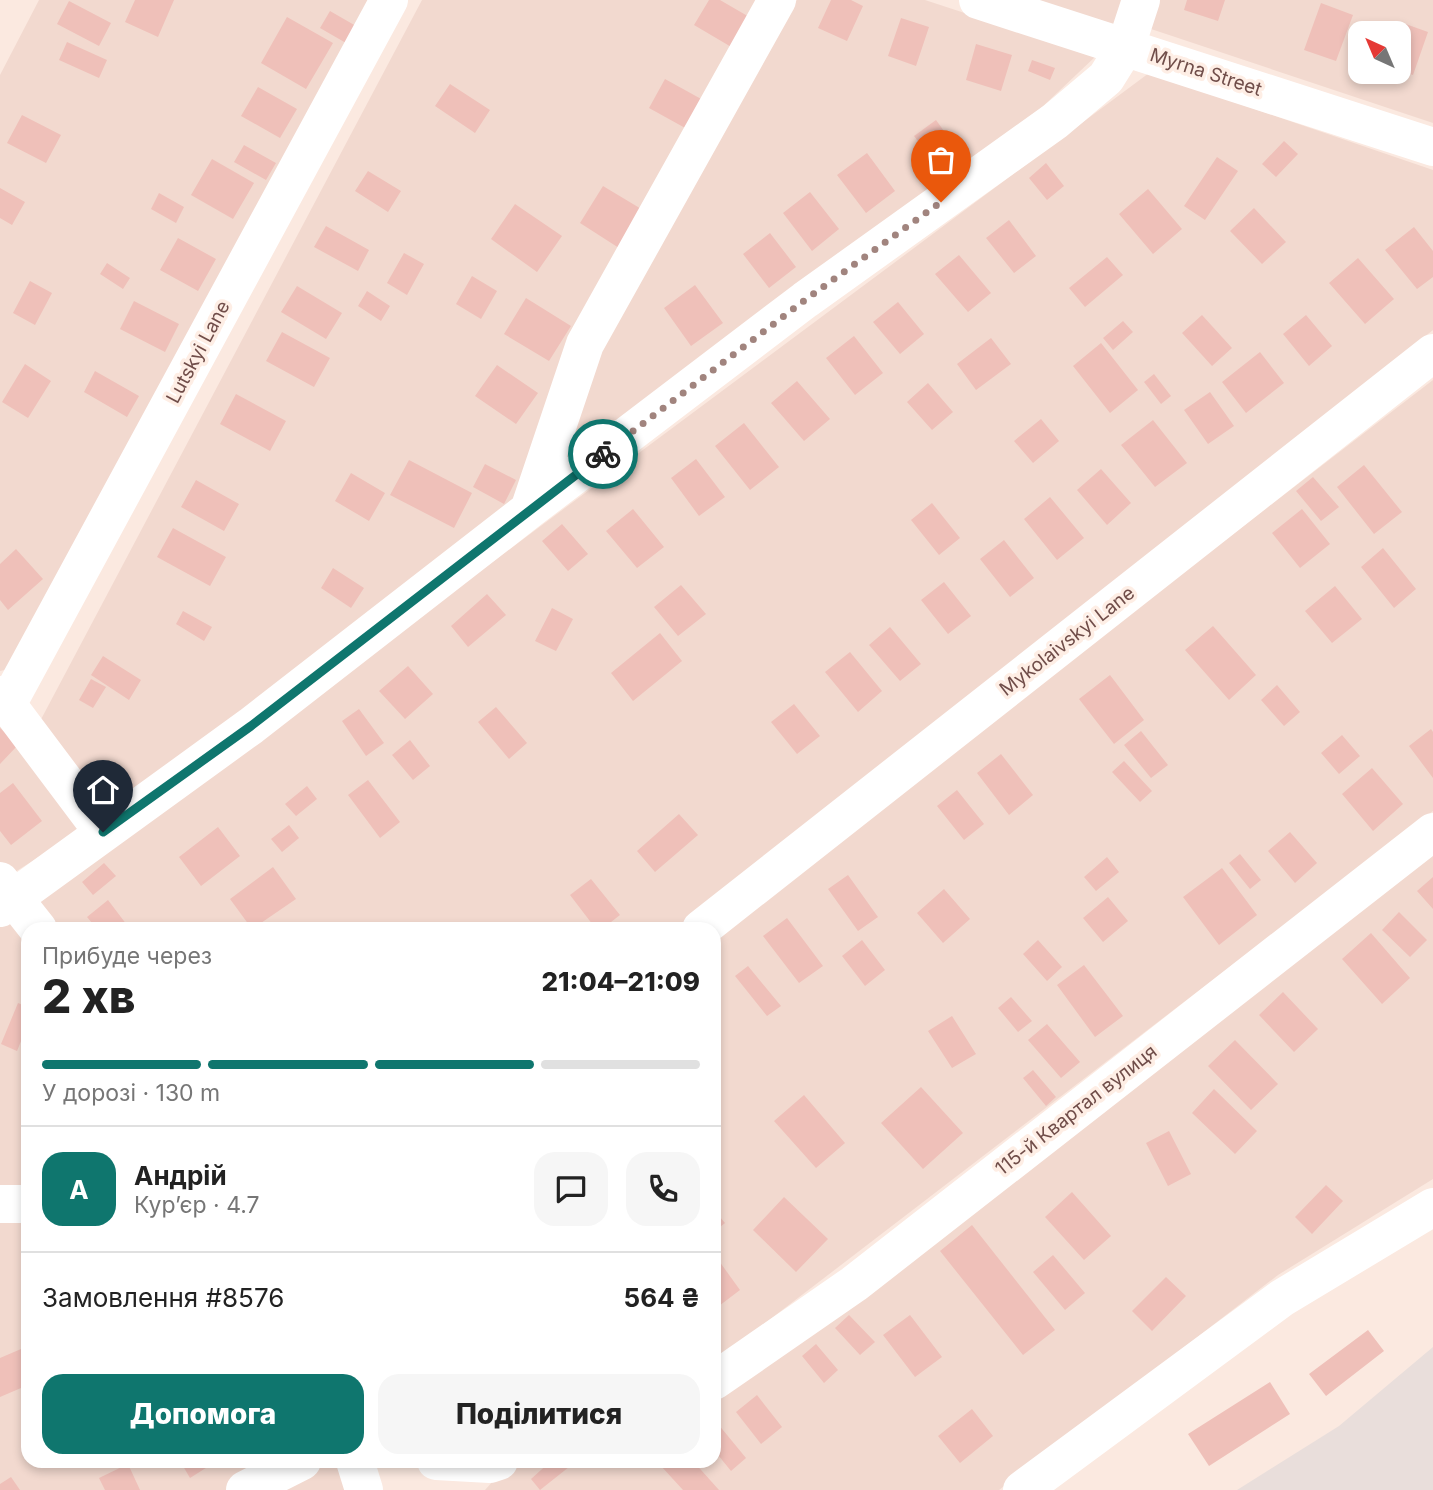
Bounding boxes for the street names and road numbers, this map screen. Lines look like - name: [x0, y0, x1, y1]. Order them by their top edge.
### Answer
- street label: Myrna Street: [1147, 43, 1265, 101]
- street label: Lutskyi Lane: [161, 297, 235, 407]
- street label: Mykolaivskyi Lane: [995, 581, 1139, 701]
- street label: 115-й Квартал вулиця: [991, 1040, 1161, 1180]

